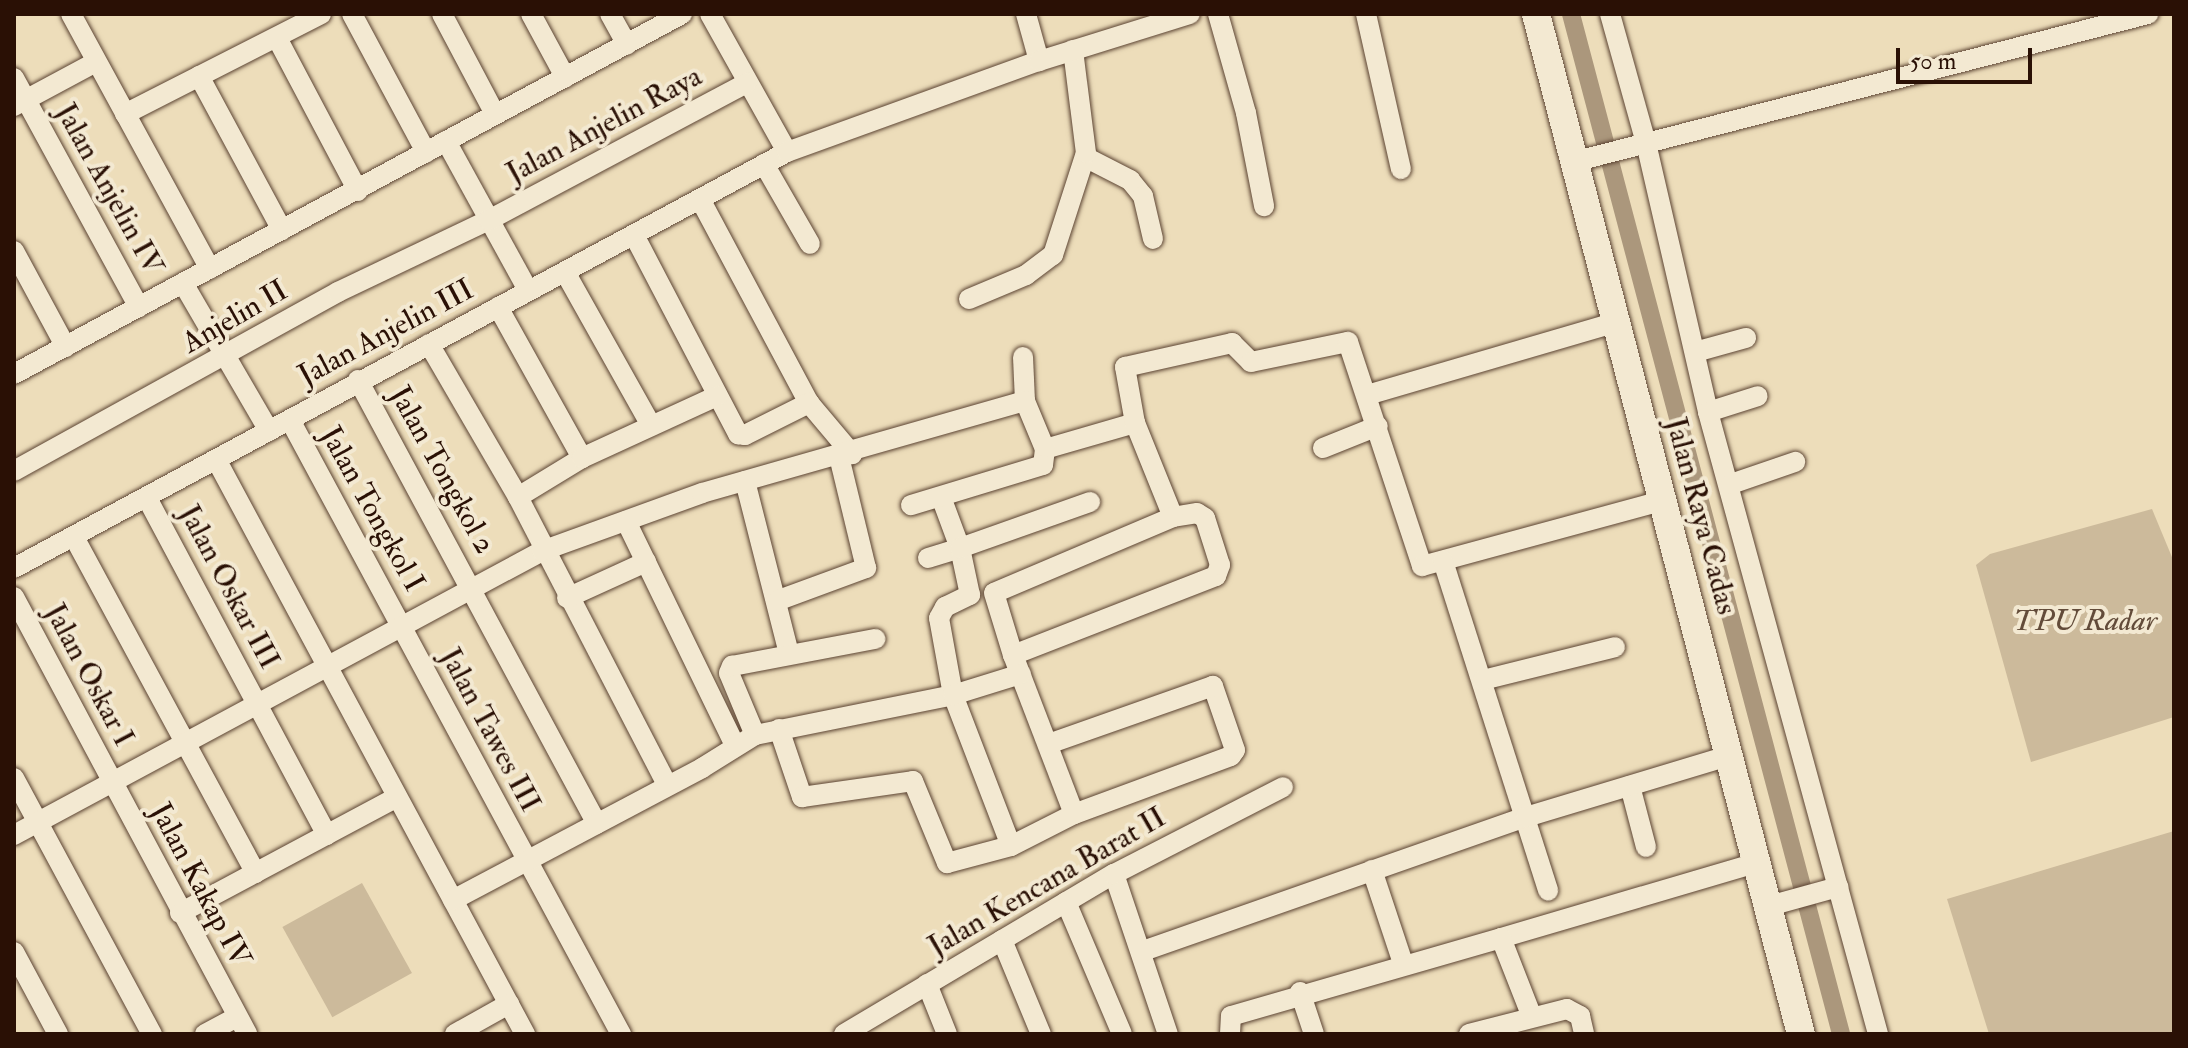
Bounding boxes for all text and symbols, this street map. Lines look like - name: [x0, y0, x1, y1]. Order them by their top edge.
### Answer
- scale bar: [1900, 32, 2036, 82]
- text: 50 m: [1910, 46, 1956, 77]
- street label: Jalan Anjelin Raya: [500, 58, 708, 192]
- street label: Jalan Anjelin IV: [47, 97, 171, 281]
- street label: Jalan Anjelin III: [292, 272, 480, 394]
- street label: Anjelin II: [176, 273, 294, 361]
- street label: Jalan Tongkol 2: [381, 380, 503, 560]
- street label: Jalan Raya Cadas: [1657, 414, 1745, 618]
- street label: Jalan Tongkol I: [312, 420, 432, 598]
- street label: Jalan Oskar III: [171, 499, 287, 675]
- street label: Jalan Oskar I: [36, 598, 142, 752]
- park label: TPU Radar: [2013, 603, 2157, 639]
- street label: Jalan Tawes III: [432, 642, 548, 818]
- street label: Jalan Kakap IV: [142, 797, 258, 973]
- street label: Jalan Kencana Barat II: [922, 799, 1172, 965]

